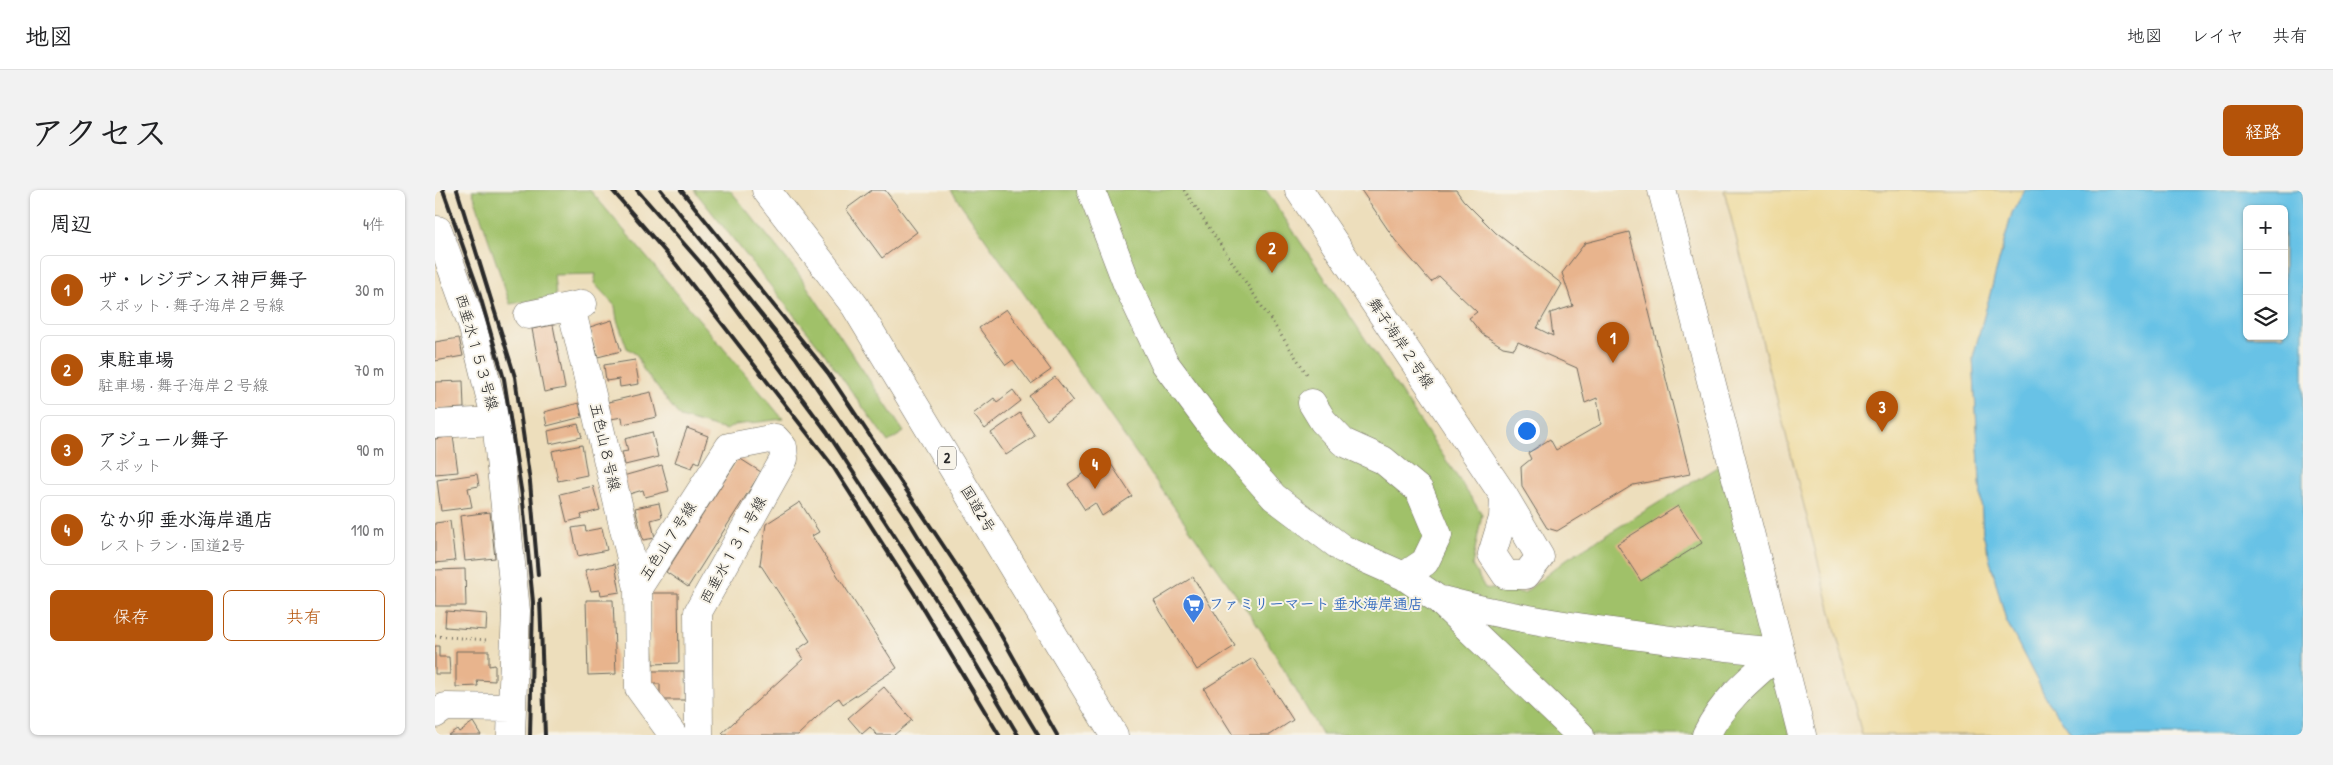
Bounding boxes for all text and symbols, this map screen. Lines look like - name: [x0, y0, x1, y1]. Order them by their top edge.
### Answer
- text: 地図: [25, 20, 73, 52]
- text: 地図: [2127, 23, 2163, 48]
- text: レイヤ: [2191, 23, 2244, 48]
- text: 共有: [2272, 23, 2308, 48]
- button: 経路: [2223, 105, 2303, 156]
- text: アクセス: [30, 109, 168, 156]
- map controls: [2243, 205, 2288, 340]
- button: +: [2243, 205, 2288, 250]
- text: 周辺: [50, 209, 92, 238]
- text: 4件: [363, 213, 385, 235]
- pin: 2: [1256, 232, 1288, 273]
- button: −: [2243, 250, 2288, 295]
- text: ザ・レジデンス神戸舞子: [98, 266, 307, 292]
- text: 1: [64, 279, 70, 301]
- text: 30 m: [355, 279, 384, 301]
- street label: 西垂水１５３号線: [451, 291, 504, 412]
- street label: 舞子海岸２号線: [1363, 293, 1439, 392]
- text: スポット · 舞子海岸２号線: [98, 294, 285, 316]
- button: layers: [2243, 295, 2288, 340]
- pin: 1: [1597, 322, 1629, 363]
- text: 東駐車場: [98, 346, 174, 372]
- text: 2: [63, 359, 71, 381]
- text: 70 m: [354, 359, 384, 381]
- text: 駐車場 · 舞子海岸２号線: [98, 374, 269, 396]
- pin: 3: [1866, 391, 1898, 432]
- street label: 五色山８号線: [585, 401, 626, 493]
- your location: [1514, 418, 1540, 444]
- text: アジュール舞子: [98, 426, 228, 452]
- text: 3: [63, 439, 71, 461]
- text: 90 m: [356, 439, 384, 461]
- road number: 2: [938, 446, 956, 470]
- pin: 4: [1079, 448, 1111, 489]
- text: スポット: [98, 454, 162, 476]
- street label: 国道2号: [956, 481, 1001, 536]
- street label: 西垂水１３１号線: [694, 492, 771, 607]
- street label: 五色山７号線: [634, 497, 701, 584]
- text: なか卯 垂水海岸通店: [98, 506, 273, 532]
- text: 4: [64, 519, 70, 541]
- text: 110 m: [351, 519, 384, 541]
- text: レストラン · 国道2号: [98, 534, 245, 556]
- button: 保存: [50, 590, 213, 641]
- button: 共有: [223, 590, 385, 641]
- supermarket icon: ファミリーマート 垂水海岸通店: [1181, 592, 1205, 623]
- place label: ファミリーマート 垂水海岸通店: [1209, 593, 1423, 614]

